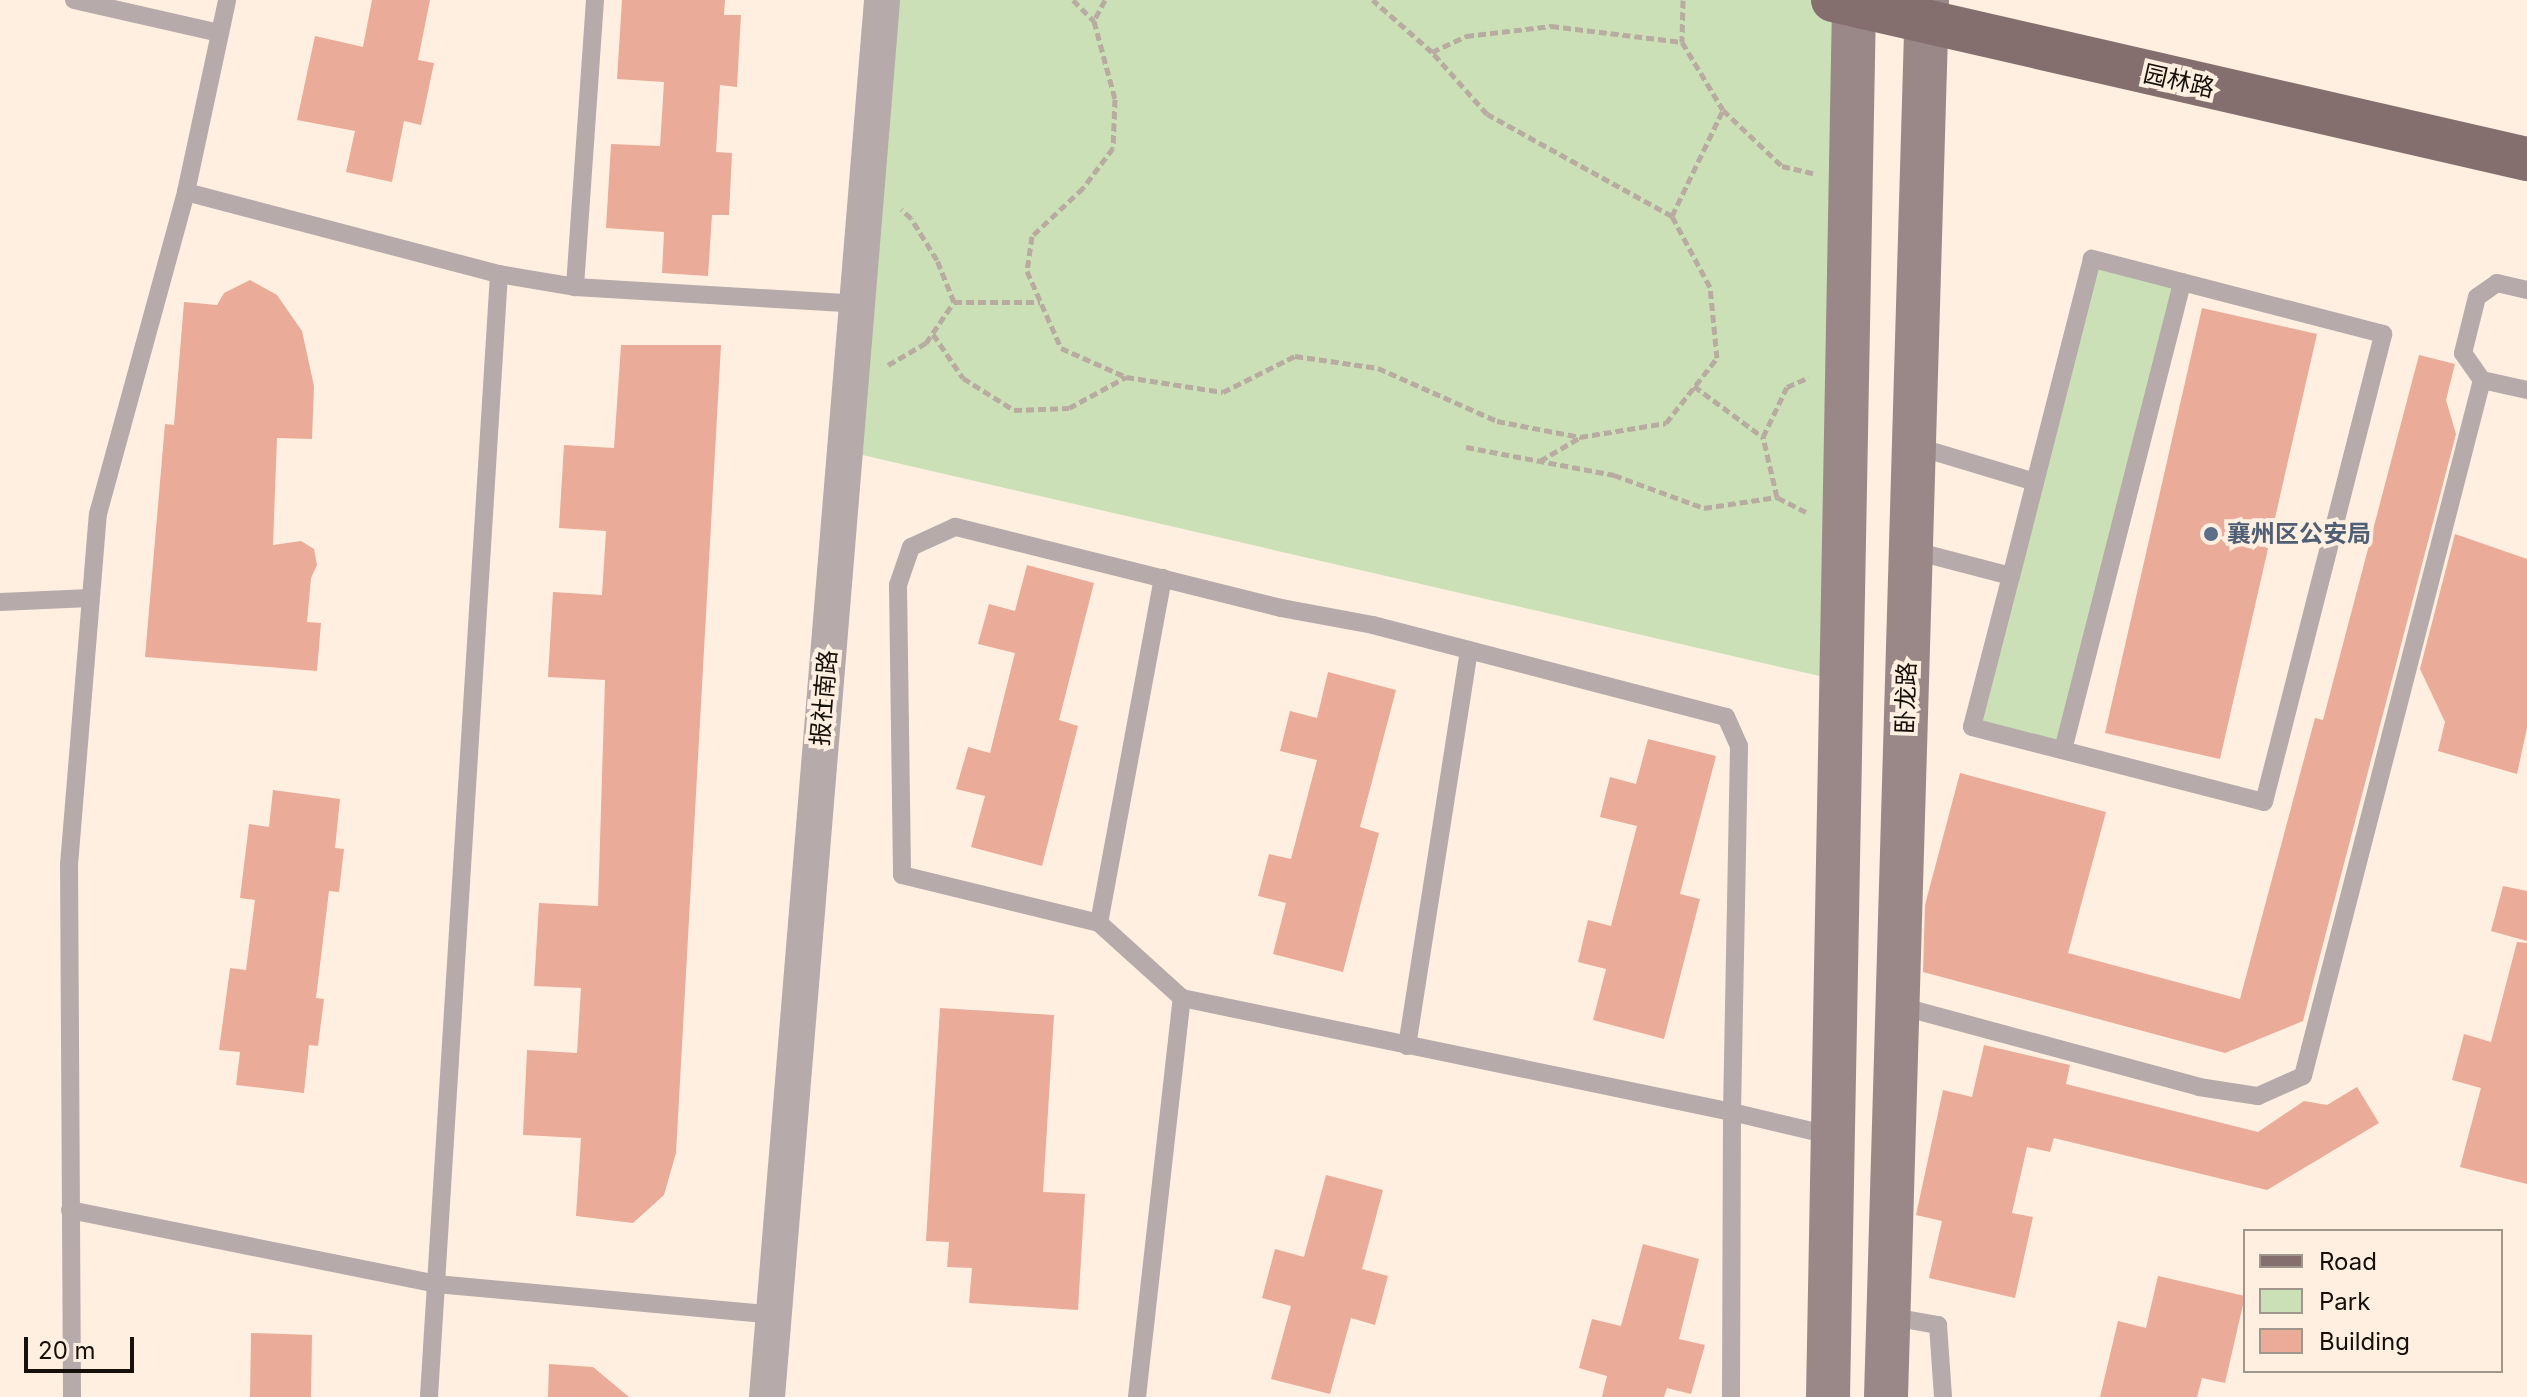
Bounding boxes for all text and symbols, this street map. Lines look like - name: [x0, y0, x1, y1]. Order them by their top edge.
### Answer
- street label: 园林路: [2141, 59, 2217, 103]
- place label: 襄州区公安局: [2227, 520, 2371, 548]
- marker: 襄州区公安局: [2202, 525, 2220, 543]
- street label: 报社南路: [805, 649, 843, 747]
- street label: 卧龙路: [1890, 662, 1922, 734]
- legend: [2243, 1229, 2503, 1373]
- text: Road: [2319, 1247, 2377, 1276]
- text: Park: [2319, 1287, 2370, 1316]
- scale bar: [28, 1321, 138, 1371]
- text: Building: [2319, 1327, 2410, 1356]
- text: 20 m: [38, 1336, 96, 1365]

